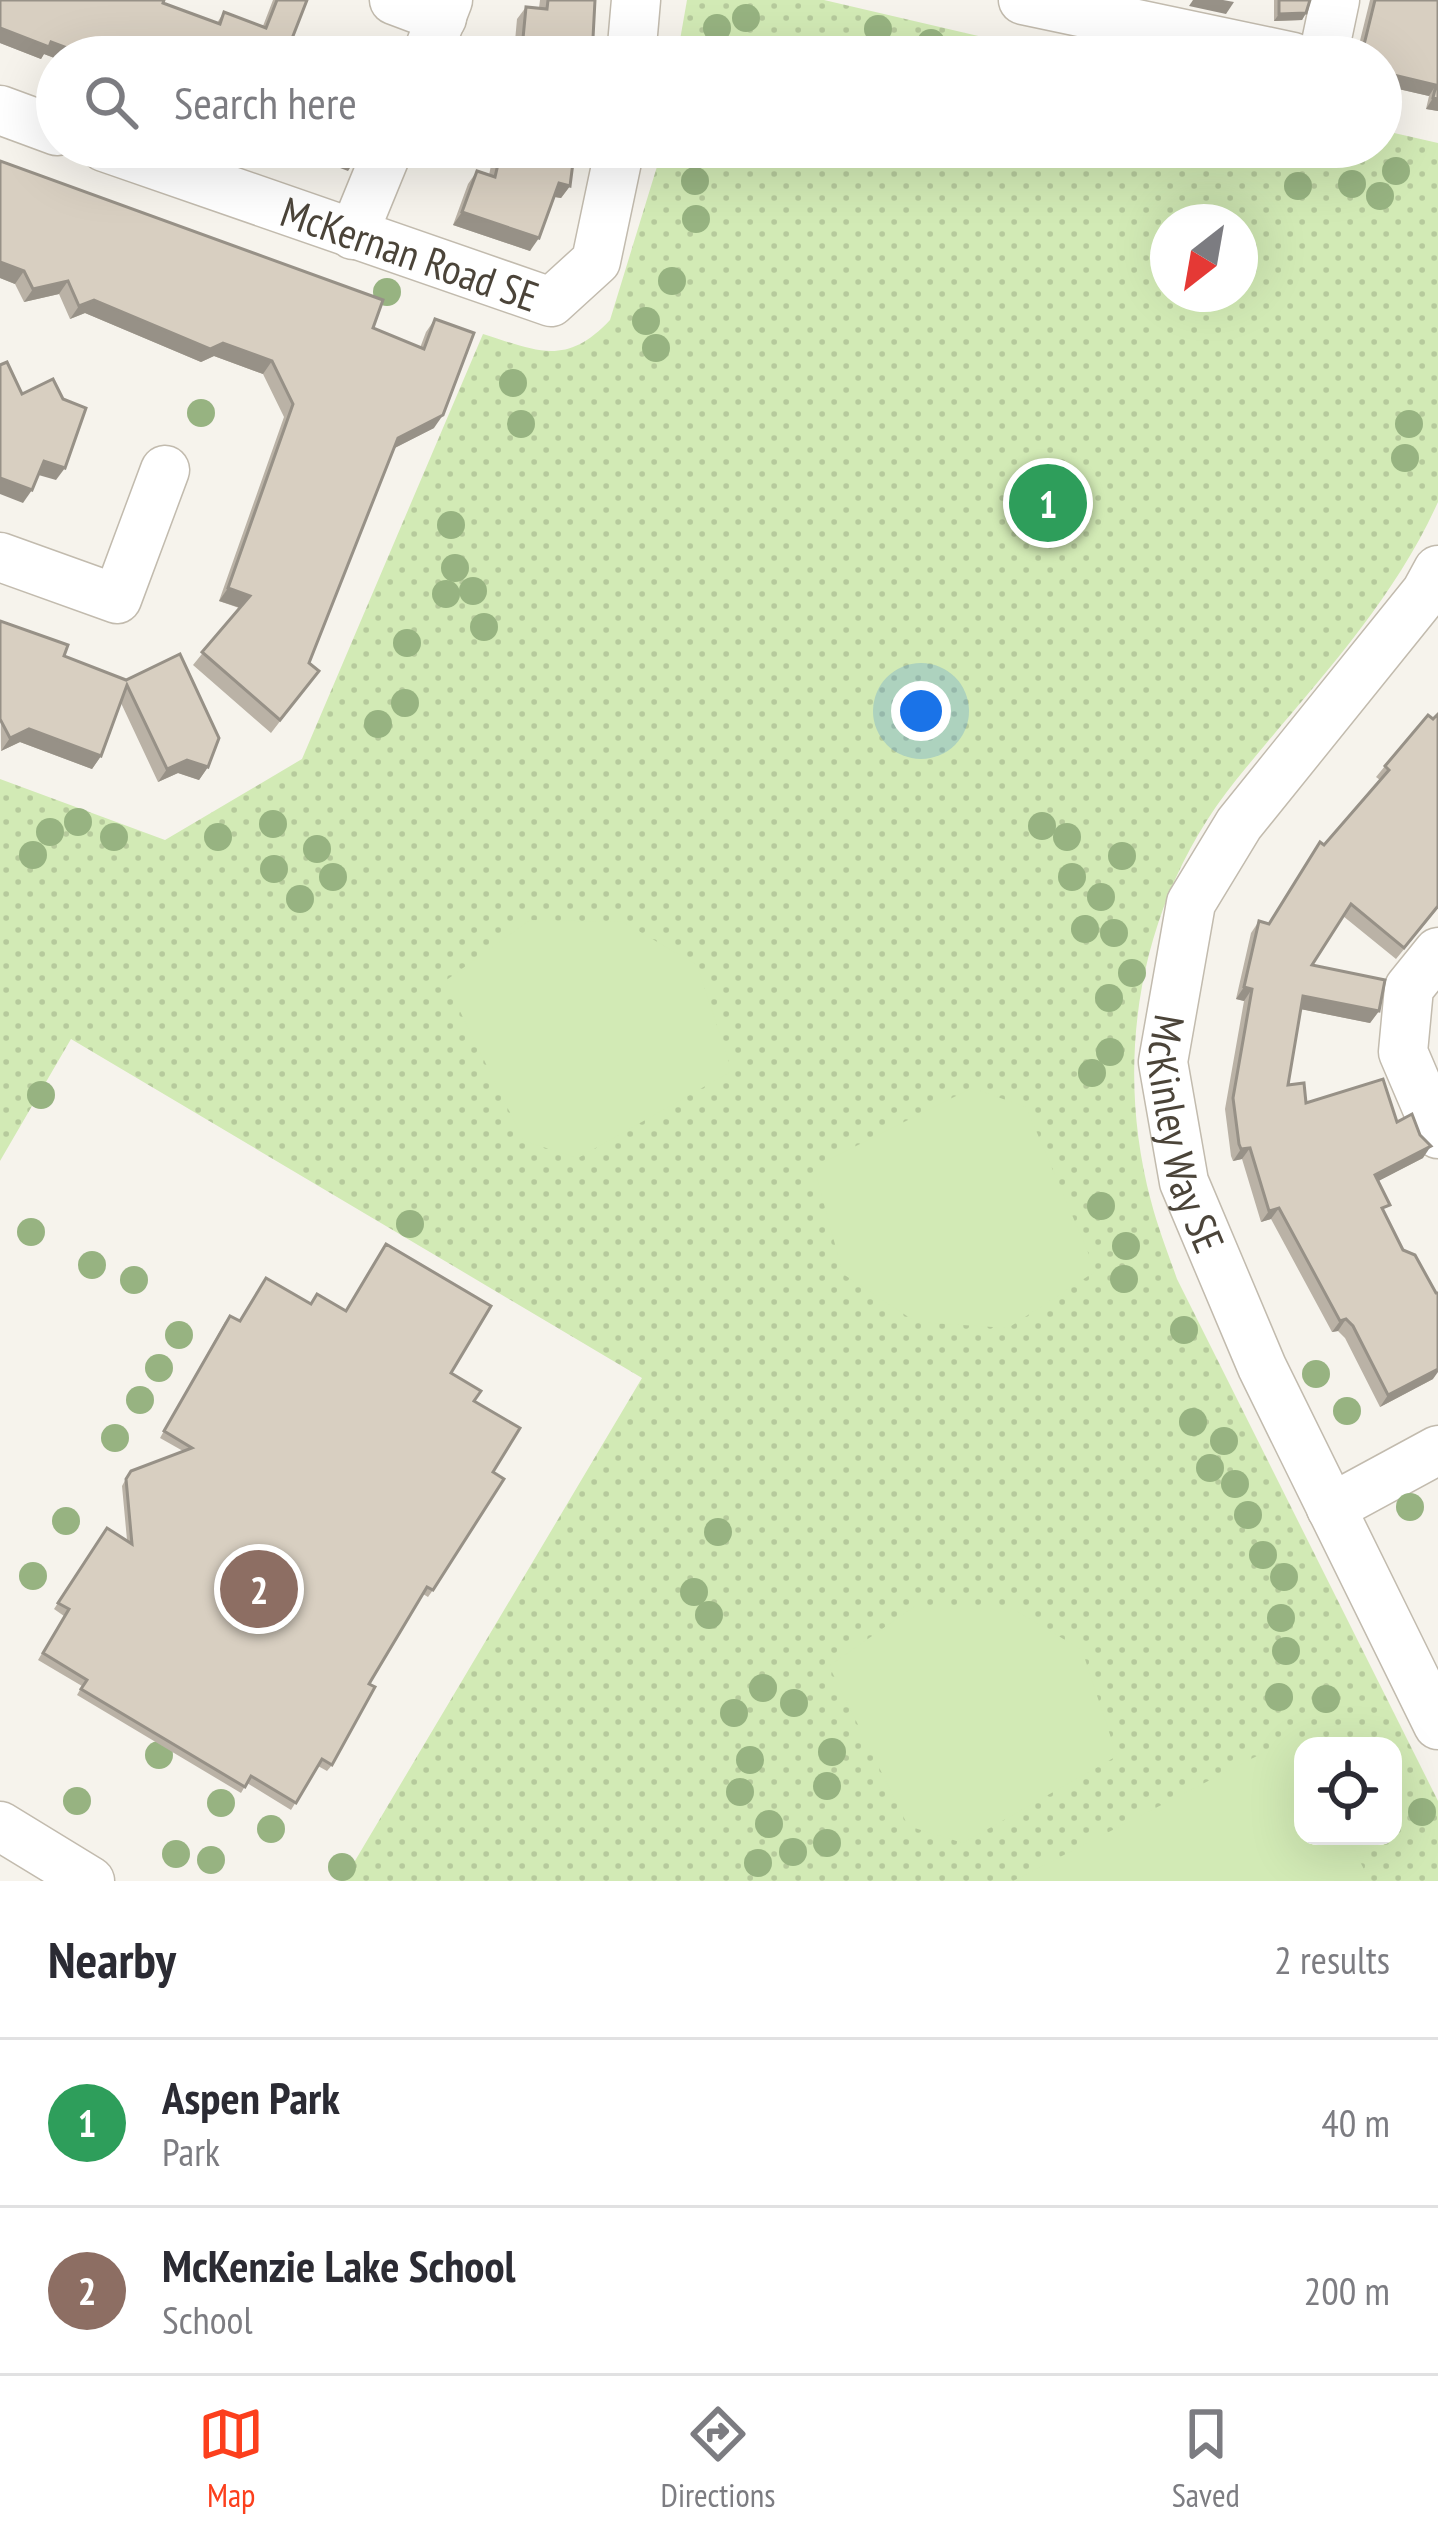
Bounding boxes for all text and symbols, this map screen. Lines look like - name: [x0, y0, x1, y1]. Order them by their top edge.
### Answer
- search box: [36, 36, 1402, 168]
- icon: search: [78, 69, 144, 135]
- text: Search here: [174, 73, 357, 131]
- street label: McKernan Road SE: [274, 183, 546, 323]
- north arrow: [1150, 204, 1258, 312]
- pin: 1: [1009, 458, 1087, 548]
- your location: [891, 681, 951, 741]
- street label: McKinley Way SE: [1135, 1011, 1238, 1260]
- pin: 2: [220, 1544, 298, 1634]
- map controls: [1294, 1737, 1402, 1845]
- button: locate: [1294, 1737, 1402, 1845]
- text: Nearby: [48, 1926, 176, 1992]
- text: 2 results: [1274, 1934, 1390, 1985]
- text: Aspen Park: [162, 2068, 340, 2126]
- text: 1: [78, 2097, 96, 2148]
- text: 40 m: [1321, 2097, 1390, 2148]
- text: Park: [162, 2126, 220, 2177]
- text: McKenzie Lake School: [162, 2236, 515, 2294]
- text: 2: [78, 2265, 96, 2316]
- text: 200 m: [1304, 2265, 1390, 2316]
- text: School: [162, 2294, 253, 2345]
- tab: Map: [198, 2401, 264, 2516]
- tab: Directions: [661, 2401, 775, 2516]
- tab: Saved: [1172, 2401, 1240, 2516]

